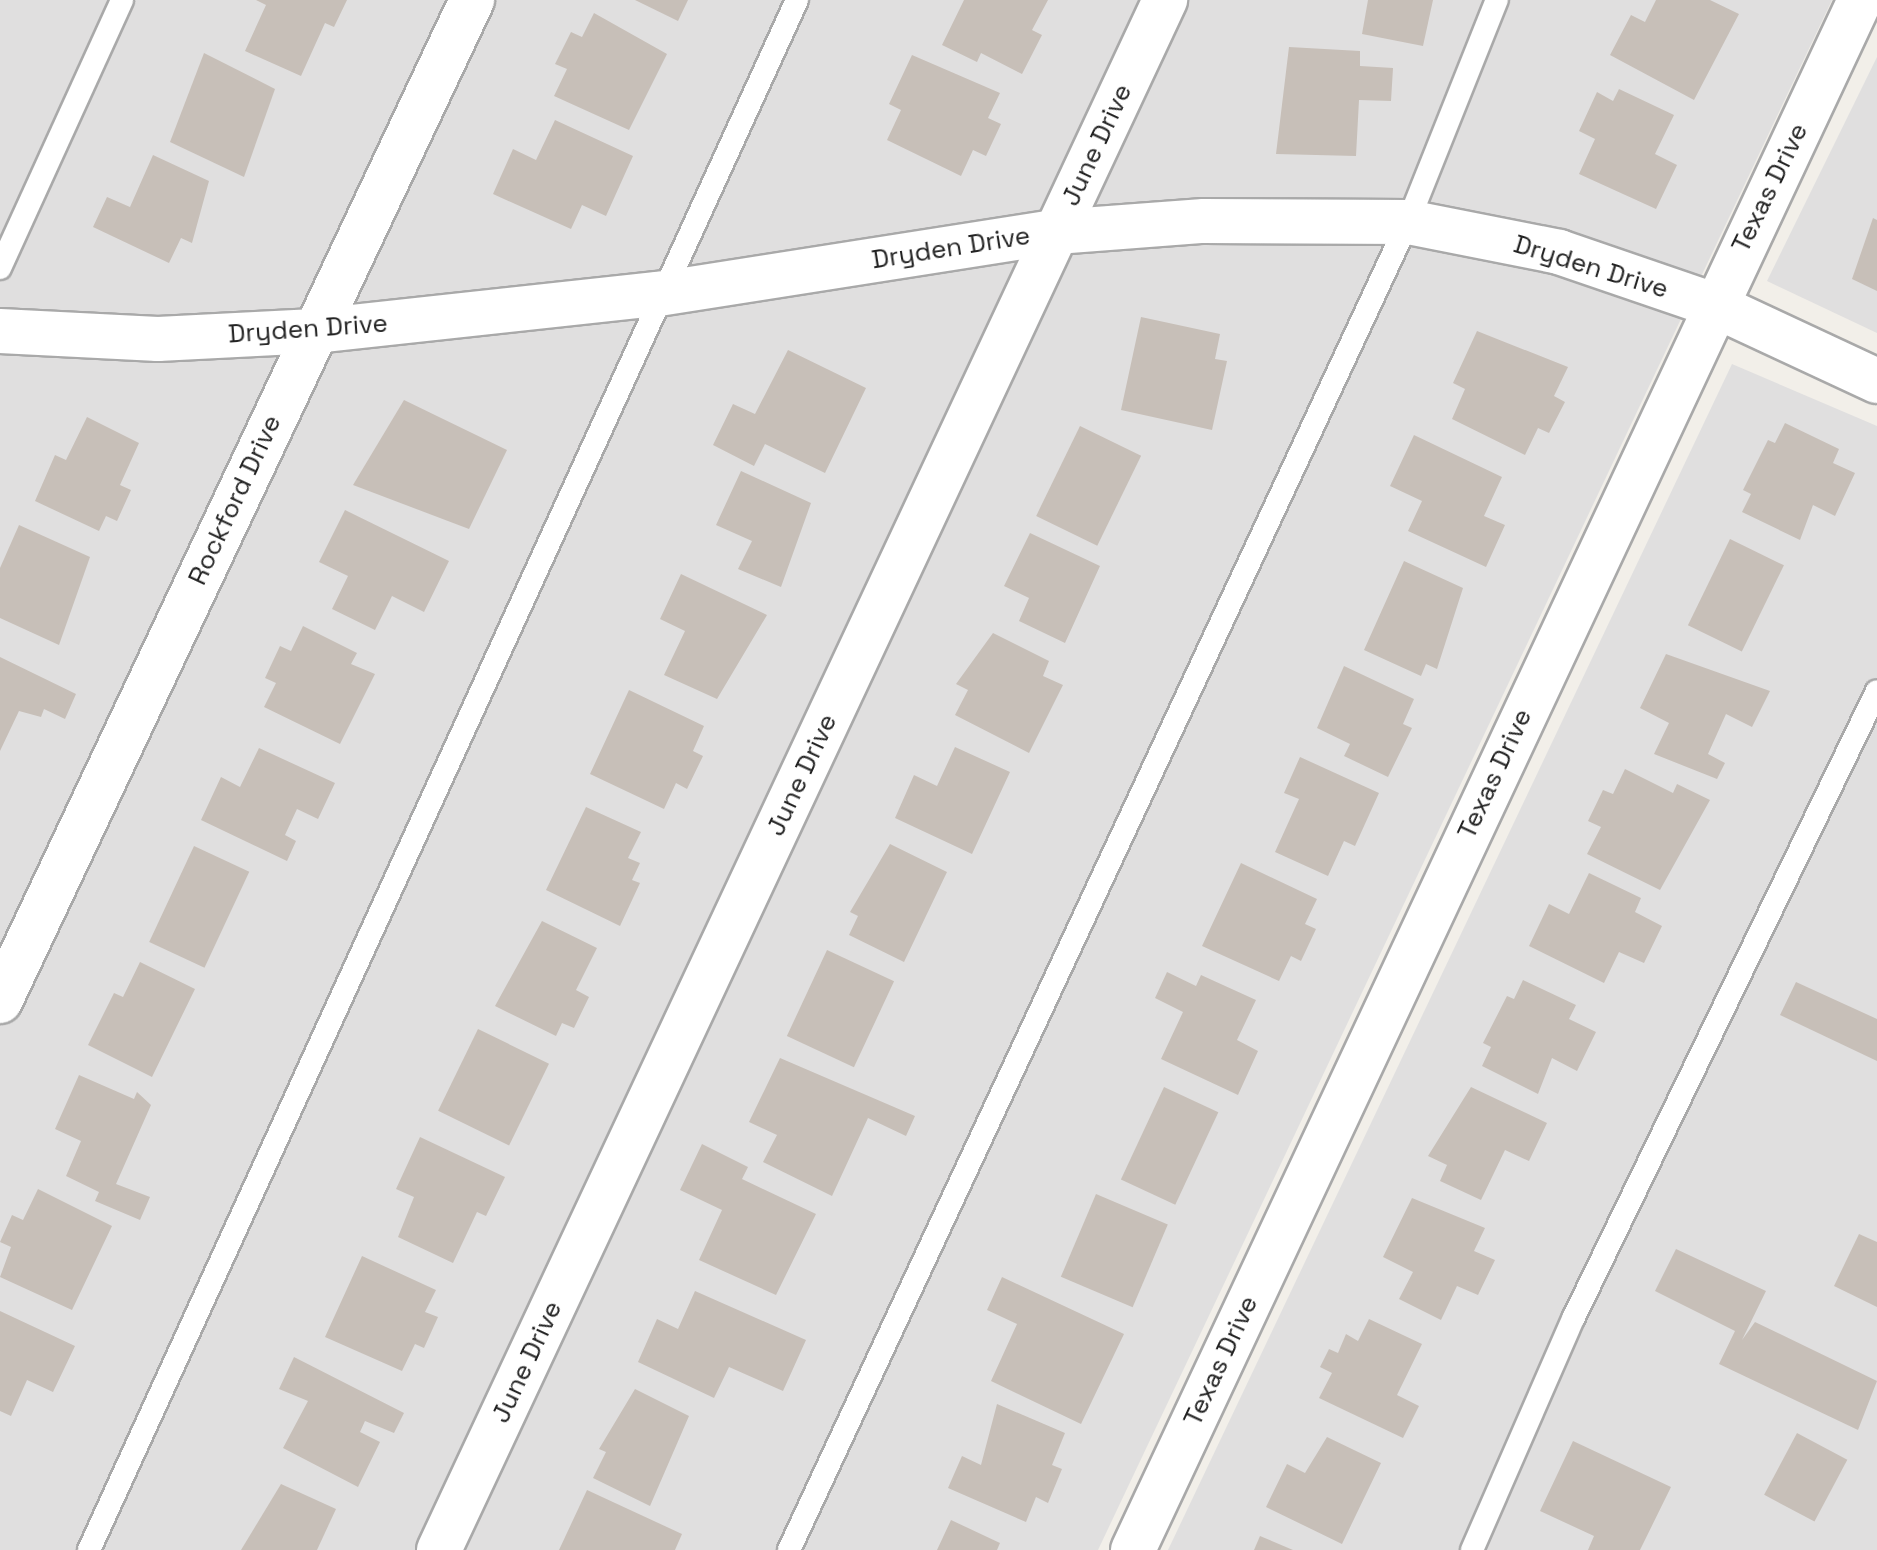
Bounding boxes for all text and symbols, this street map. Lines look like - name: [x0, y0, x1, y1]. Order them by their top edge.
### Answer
- street label: June Drive: [1055, 79, 1139, 211]
- street label: Texas Drive: [1725, 118, 1815, 258]
- street label: Dryden Drive: [870, 220, 1032, 276]
- street label: Dryden Drive: [1510, 229, 1672, 305]
- street label: Dryden Drive: [227, 308, 389, 350]
- street label: Rockford Drive: [182, 410, 288, 590]
- street label: Texas Drive: [1451, 704, 1539, 844]
- street label: June Drive: [760, 709, 844, 841]
- street label: Texas Drive: [1177, 1291, 1265, 1431]
- street label: June Drive: [485, 1296, 569, 1428]

